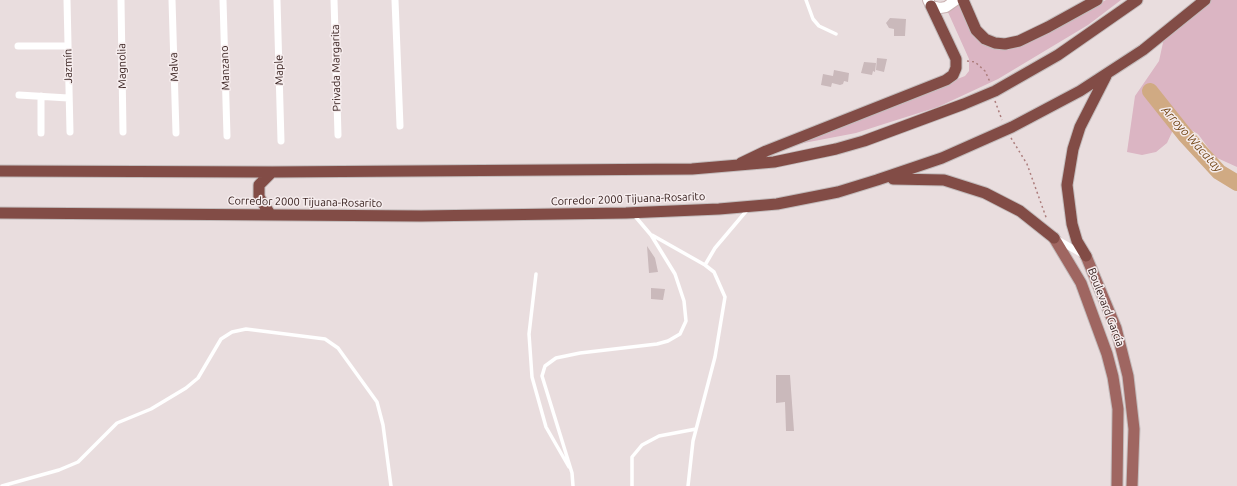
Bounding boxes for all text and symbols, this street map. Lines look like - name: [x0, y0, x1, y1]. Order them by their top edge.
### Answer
- street label: Privada Margarita: [329, 24, 343, 112]
- street label: Magnolia: [115, 43, 129, 89]
- street label: Manzano: [218, 45, 232, 91]
- street label: Jazmín: [61, 49, 75, 83]
- street label: Malva: [167, 52, 181, 82]
- street label: Maple: [272, 55, 286, 85]
- water label: Arroyo Wacatay: [1159, 103, 1225, 175]
- street label: Corredor 2000 Tijuana-Rosarito: [551, 190, 705, 208]
- street label: Corredor 2000 Tijuana-Rosarito: [228, 194, 382, 210]
- street label: Boulevard García: [1085, 266, 1127, 348]

